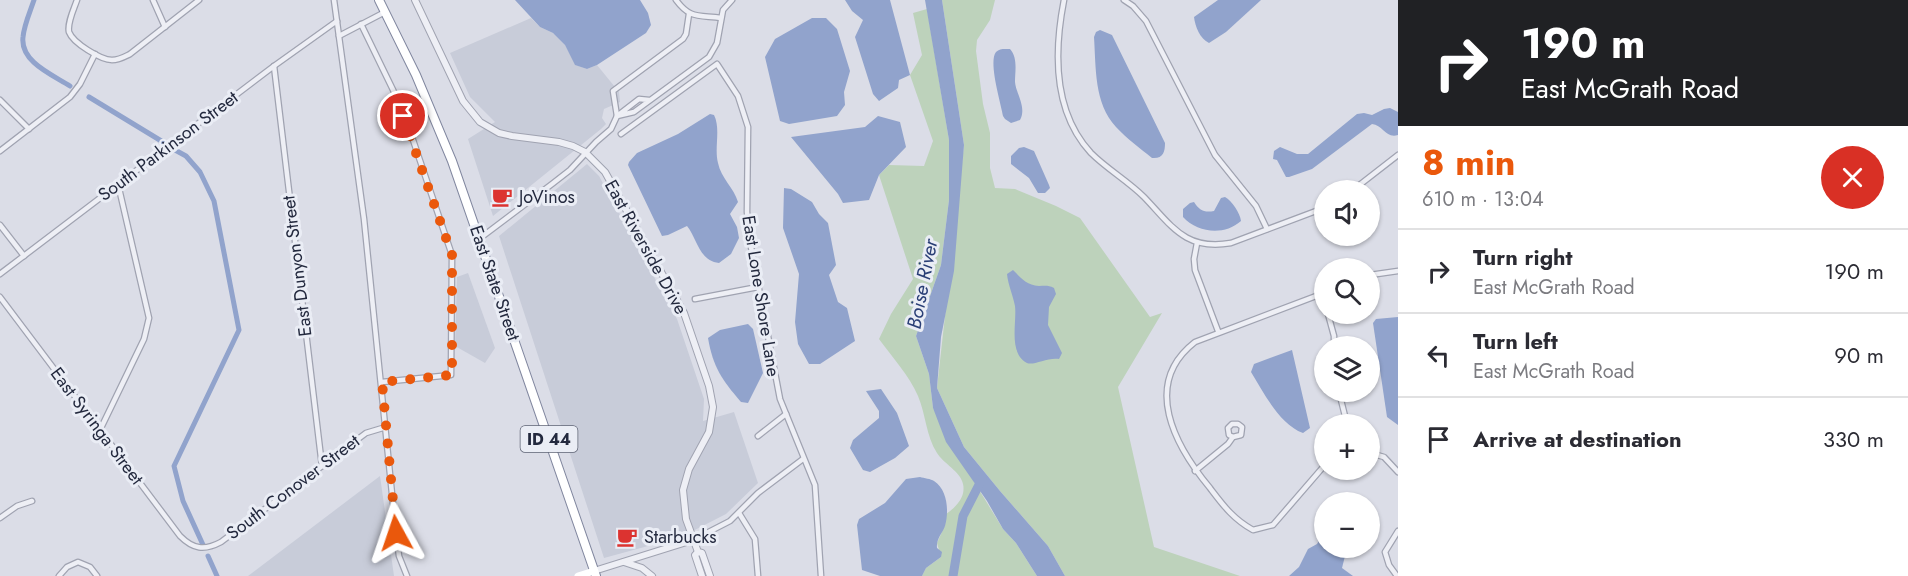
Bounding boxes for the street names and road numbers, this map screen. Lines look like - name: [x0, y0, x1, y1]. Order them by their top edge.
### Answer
- street label: South Parkinson Street: [93, 84, 244, 207]
- street label: East Riverside Drive: [598, 175, 694, 319]
- street label: East Dunyon Street: [275, 193, 319, 338]
- street label: East Lone Shore Lane: [735, 214, 787, 378]
- street label: East State Street: [463, 222, 527, 345]
- street label: East Syringa Street: [44, 362, 150, 491]
- road number: ID 44: [520, 426, 578, 452]
- street label: South Conover Street: [221, 428, 366, 546]

